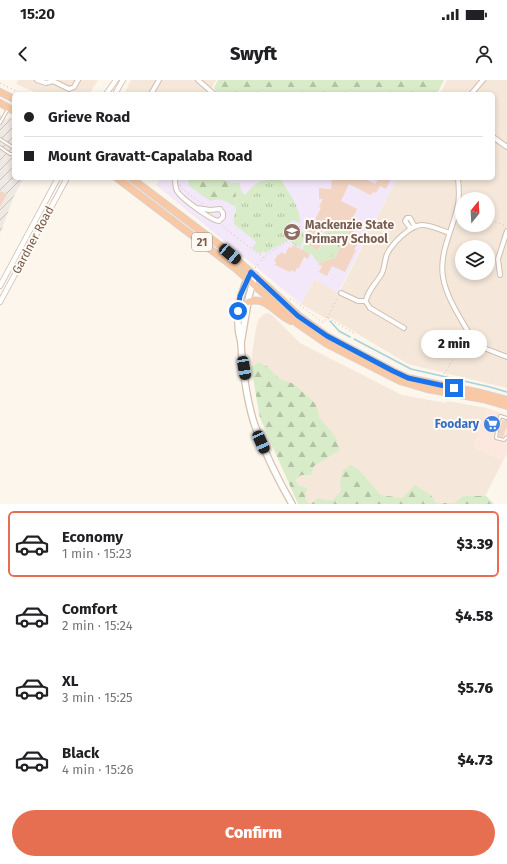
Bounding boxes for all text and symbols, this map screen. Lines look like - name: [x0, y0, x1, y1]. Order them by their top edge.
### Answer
- text: 15:20: [20, 5, 55, 23]
- icon: back: [12, 43, 34, 65]
- text: Swyft: [230, 43, 277, 65]
- icon: person: [473, 43, 495, 65]
- text: Grieve Road: [48, 108, 130, 126]
- text: Mount Gravatt-Capalaba Road: [48, 147, 253, 165]
- north arrow: [455, 192, 495, 232]
- map controls: [455, 192, 495, 280]
- street label: Gardner Road: [9, 204, 57, 276]
- place label: Mackenzie State Primary School: [305, 218, 394, 246]
- school or university icon: Mackenzie State Primary School: [282, 222, 302, 242]
- road number: 21: [192, 233, 212, 251]
- button: layers: [455, 240, 495, 280]
- car: [217, 242, 243, 266]
- route start: [229, 302, 247, 320]
- callout: 2 min: [421, 330, 487, 358]
- text: 2 min: [438, 336, 470, 351]
- car: [236, 355, 252, 381]
- route end: [445, 379, 463, 397]
- supermarket icon: Foodary: [482, 414, 502, 434]
- place label: Foodary: [435, 417, 480, 431]
- car: [251, 429, 271, 455]
- icon: car: [14, 526, 50, 562]
- text: Economy: [62, 528, 123, 546]
- text: $3.39: [457, 535, 493, 553]
- text: 1 min · 15:23: [62, 546, 132, 561]
- icon: car: [14, 598, 50, 634]
- text: Comfort: [62, 600, 118, 618]
- text: $4.58: [455, 607, 493, 625]
- text: 2 min · 15:24: [62, 618, 133, 633]
- icon: car: [14, 670, 50, 706]
- text: XL: [62, 672, 78, 690]
- text: $5.76: [457, 679, 493, 697]
- text: 3 min · 15:25: [62, 690, 133, 705]
- icon: car: [14, 742, 50, 778]
- text: Black: [62, 744, 99, 762]
- text: $4.73: [458, 751, 493, 769]
- text: 4 min · 15:26: [62, 762, 133, 777]
- button: Confirm: [12, 810, 495, 856]

